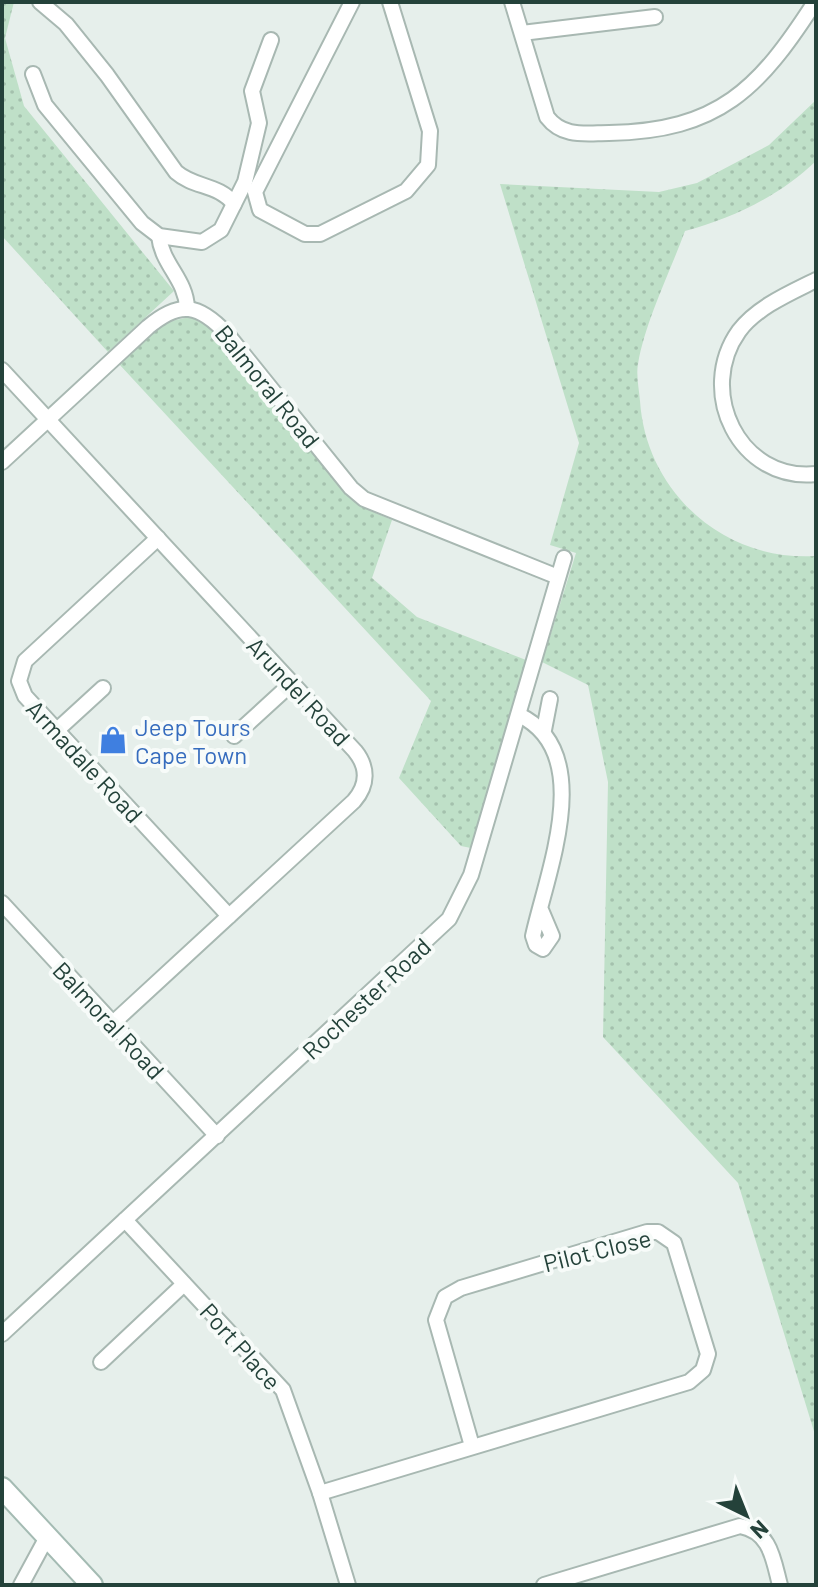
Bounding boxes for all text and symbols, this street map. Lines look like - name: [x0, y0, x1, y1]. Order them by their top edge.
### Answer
- street label: Balmoral Road: [210, 319, 326, 453]
- street label: Arundel Road: [241, 631, 357, 751]
- street label: Armadale Road: [21, 694, 149, 828]
- place label: Jeep Tours Cape Town: [135, 712, 251, 769]
- shop icon: Jeep Tours Cape Town: [98, 725, 128, 755]
- street label: Rochester Road: [296, 931, 436, 1065]
- street label: Balmoral Road: [47, 955, 171, 1085]
- street label: Pilot Close: [540, 1223, 654, 1277]
- street label: Port Place: [195, 1297, 287, 1395]
- north arrow: [706, 1475, 786, 1555]
- text: N: [746, 1516, 775, 1545]

